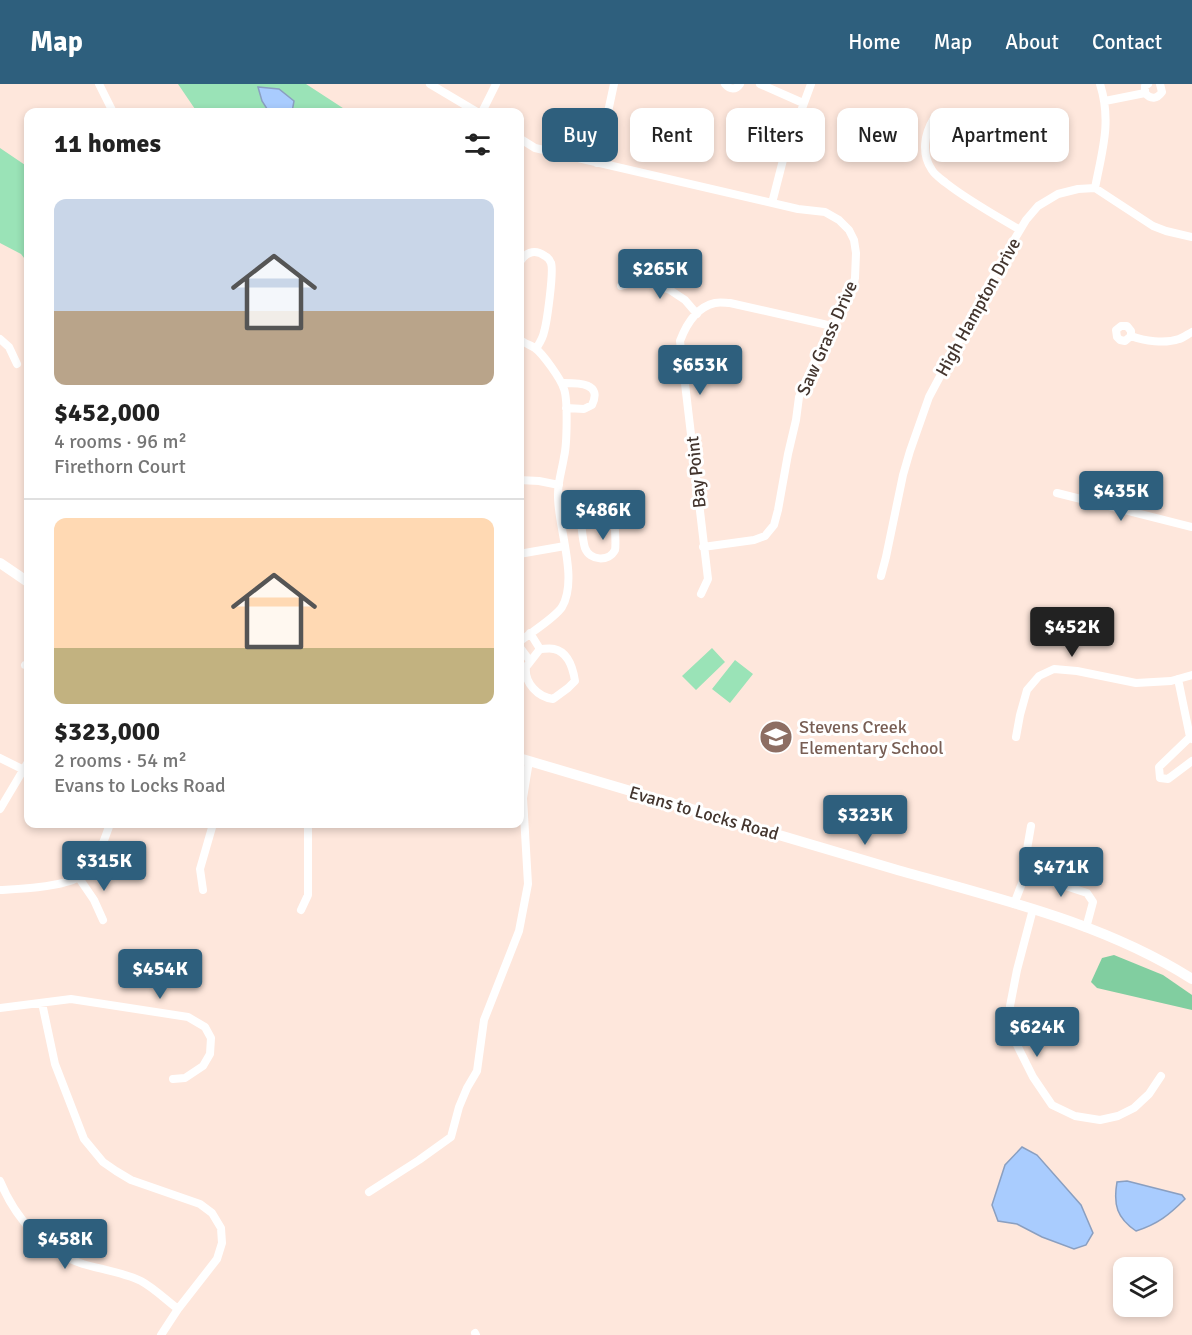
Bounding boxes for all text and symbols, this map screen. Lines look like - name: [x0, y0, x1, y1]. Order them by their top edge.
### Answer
- text: Map: [30, 25, 83, 59]
- text: Home: [848, 29, 901, 55]
- text: Map: [934, 29, 972, 55]
- text: About: [1005, 29, 1059, 55]
- text: Contact: [1092, 29, 1162, 55]
- chip: Buy: [542, 108, 618, 162]
- chip: Rent: [630, 108, 714, 162]
- chip: Filters: [726, 108, 825, 162]
- chip: New: [837, 108, 918, 162]
- chip: Apartment: [930, 108, 1069, 162]
- text: 11 homes: [54, 128, 161, 160]
- icon: filters: [461, 128, 494, 161]
- street label: High Hampton Drive: [931, 234, 1025, 380]
- icon: home: [220, 238, 328, 346]
- pin: $265K: [618, 249, 702, 300]
- text: $265K: [632, 256, 688, 281]
- street label: Saw Grass Drive: [792, 277, 862, 399]
- pin: $653K: [658, 345, 742, 396]
- text: $653K: [672, 352, 728, 377]
- text: $452,000: [54, 397, 160, 429]
- text: 4 rooms · 96 m²: [54, 429, 187, 454]
- street label: Bay Point: [681, 435, 711, 509]
- text: Firethorn Court: [54, 454, 186, 479]
- pin: $435K: [1079, 471, 1163, 522]
- text: $435K: [1093, 478, 1149, 503]
- pin: $486K: [561, 490, 645, 541]
- text: $486K: [575, 497, 631, 522]
- icon: home: [220, 557, 328, 665]
- pin: $452K: [1030, 607, 1114, 658]
- text: $452K: [1044, 614, 1100, 639]
- text: $323,000: [54, 716, 160, 748]
- place label: Stevens Creek Elementary School: [799, 716, 944, 759]
- school or university icon: Stevens Creek Elementary School: [758, 719, 794, 755]
- text: 2 rooms · 54 m²: [54, 748, 187, 773]
- text: Evans to Locks Road: [54, 773, 226, 798]
- street label: Evans to Locks Road: [627, 781, 781, 845]
- pin: $323K: [823, 795, 907, 846]
- text: $323K: [837, 802, 893, 827]
- pin: $315K: [62, 841, 146, 892]
- pin: $471K: [1019, 847, 1103, 898]
- text: $315K: [76, 848, 132, 873]
- text: $471K: [1033, 854, 1089, 879]
- pin: $454K: [118, 949, 202, 1000]
- text: $454K: [132, 956, 188, 981]
- pin: $624K: [995, 1007, 1079, 1058]
- text: $624K: [1009, 1014, 1065, 1039]
- pin: $458K: [23, 1219, 107, 1270]
- text: $458K: [37, 1226, 93, 1251]
- map controls: [1113, 1257, 1173, 1317]
- button: layers: [1113, 1257, 1173, 1317]

